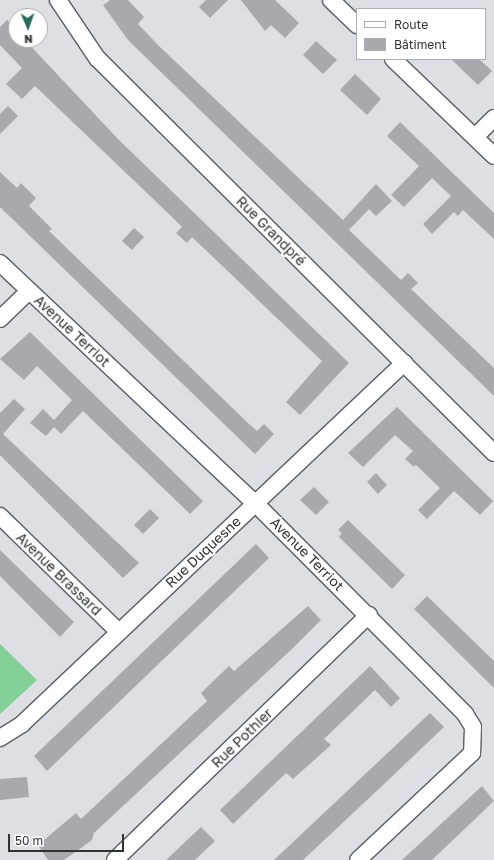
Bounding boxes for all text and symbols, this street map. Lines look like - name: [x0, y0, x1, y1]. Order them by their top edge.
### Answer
- north arrow: [8, 8, 48, 48]
- legend: [356, 8, 486, 60]
- text: Route: [394, 17, 428, 32]
- text: N: [24, 33, 33, 46]
- text: Bâtiment: [394, 37, 446, 52]
- street label: Rue Grandpré: [233, 193, 309, 269]
- street label: Avenue Terriot: [31, 292, 113, 370]
- street label: Rue Duquesne: [162, 513, 244, 591]
- street label: Avenue Terriot: [267, 514, 347, 594]
- street label: Avenue Brassard: [13, 529, 105, 619]
- street label: Rue Pothier: [208, 705, 276, 771]
- scale bar: [10, 826, 126, 852]
- text: 50 m: [15, 833, 43, 848]

